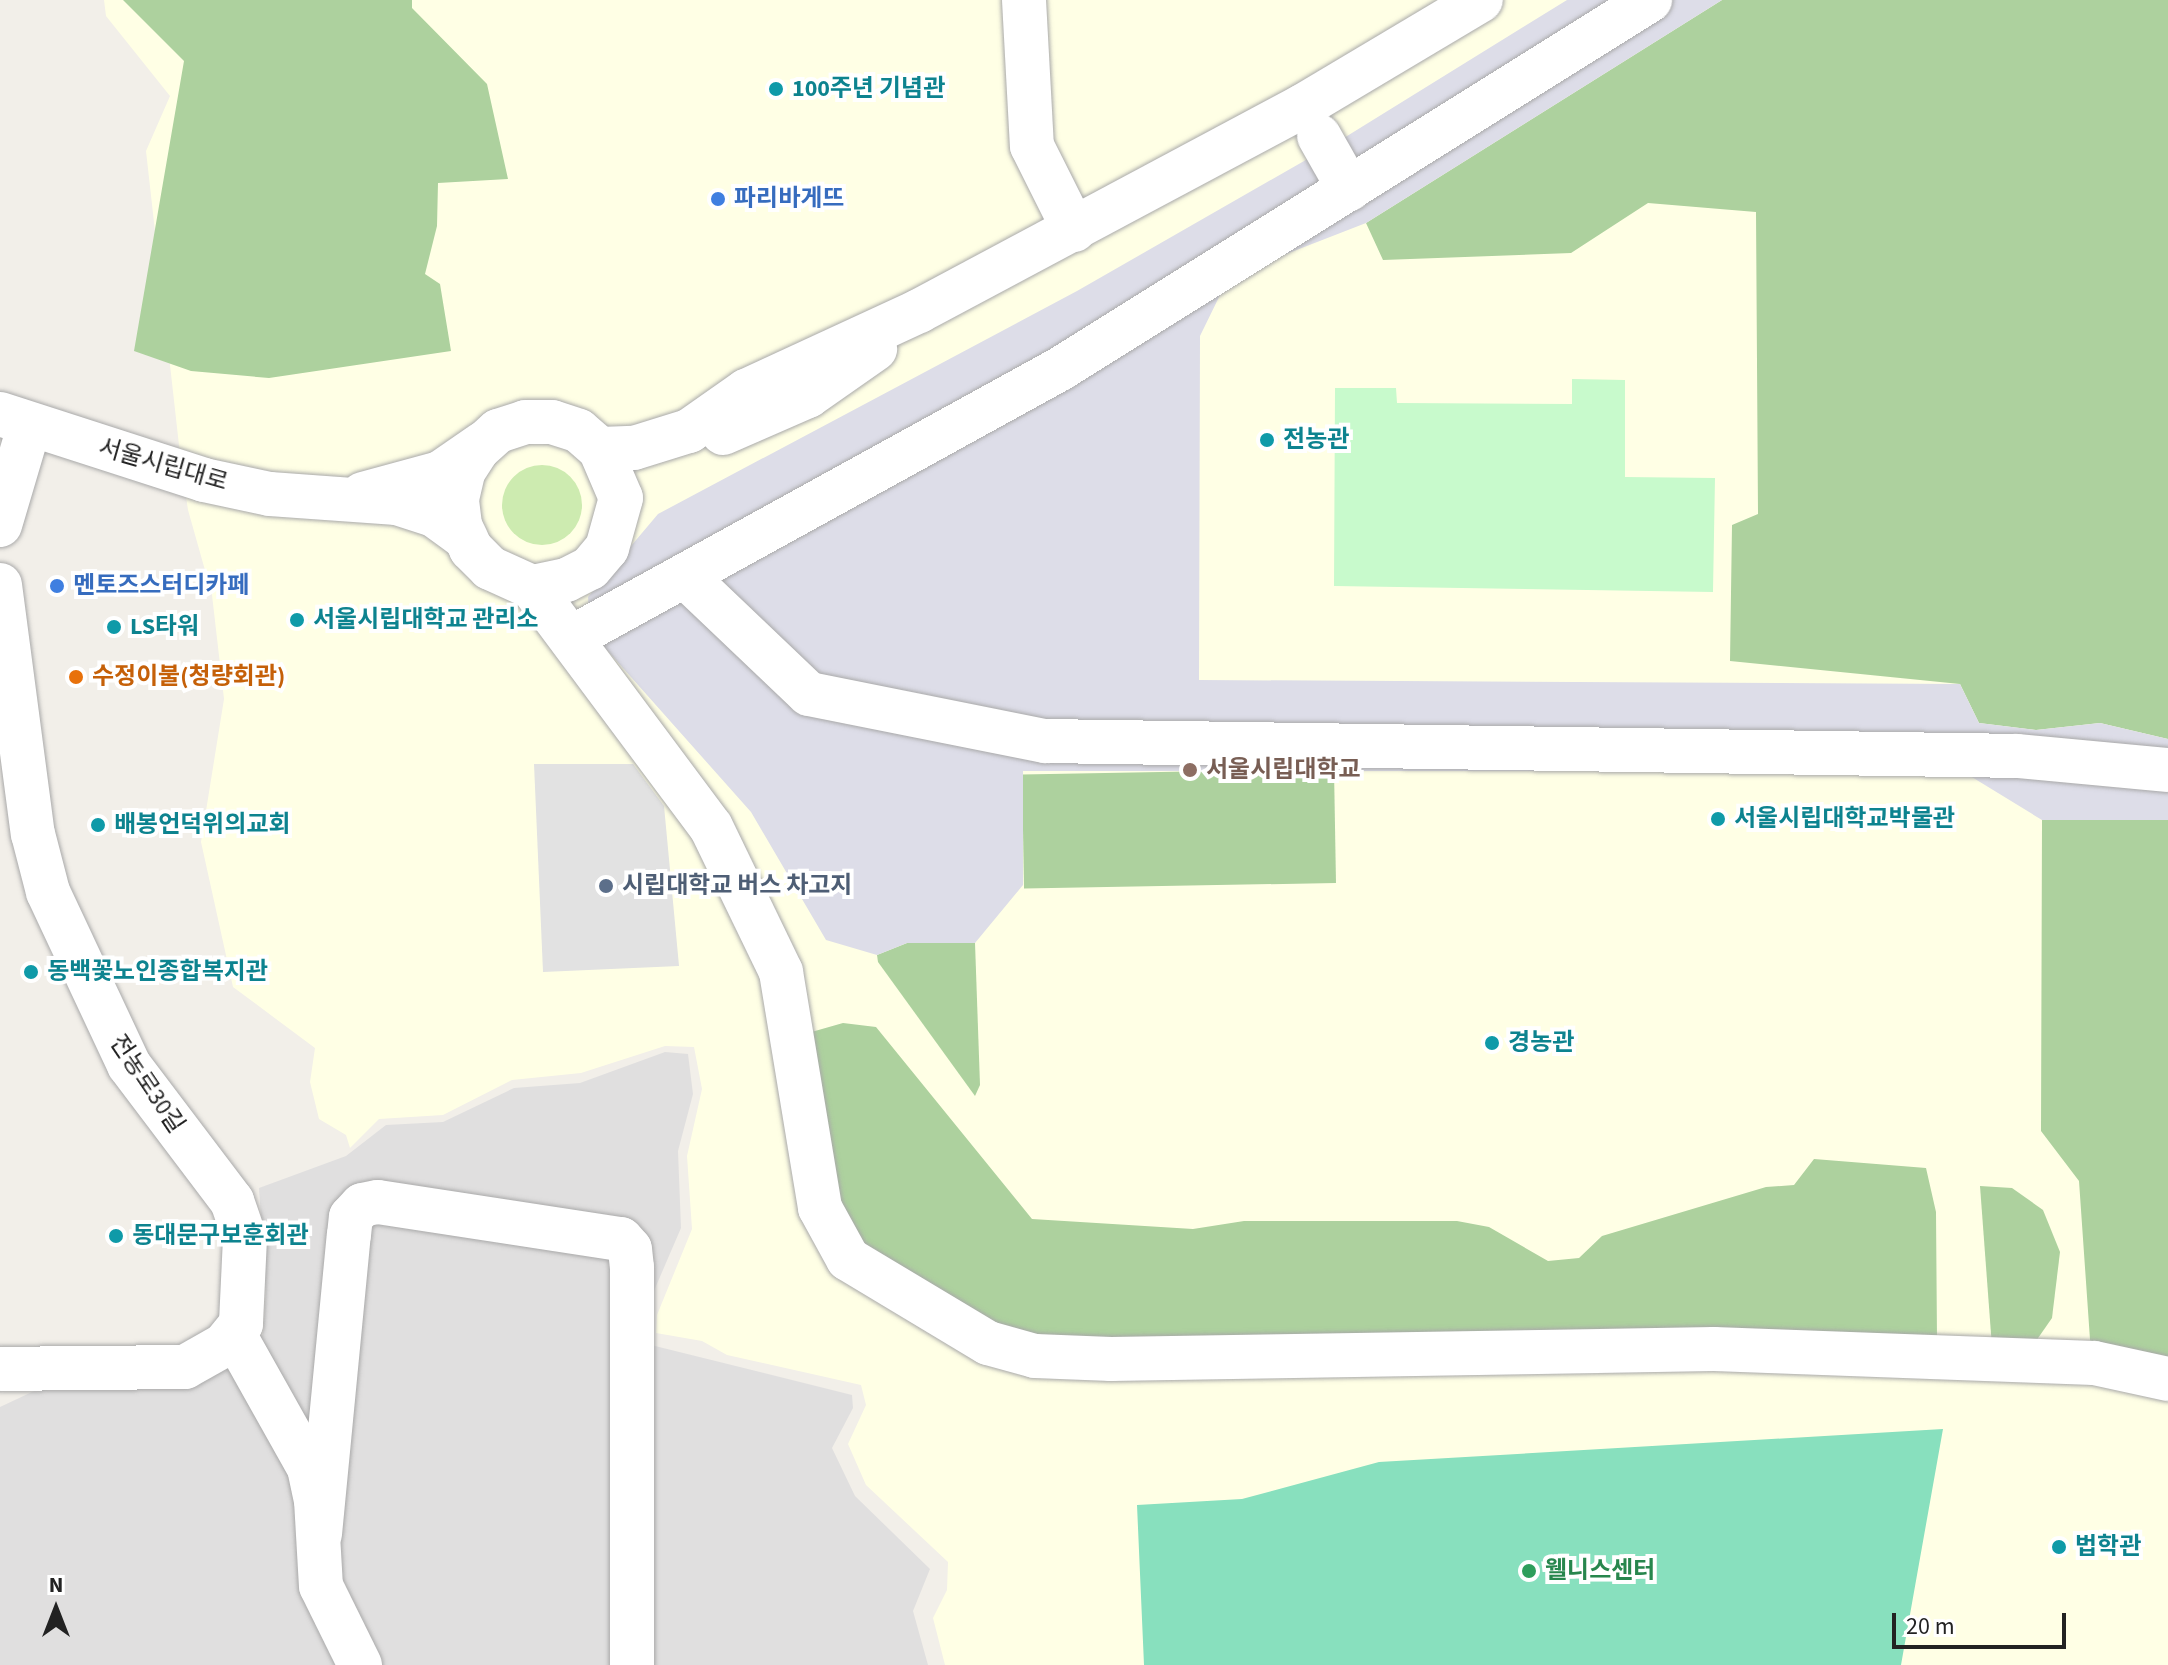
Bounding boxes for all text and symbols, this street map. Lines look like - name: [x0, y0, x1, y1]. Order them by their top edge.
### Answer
- place label: 100주년 기념관: [792, 75, 945, 103]
- marker: 100주년 기념관: [767, 80, 785, 98]
- place label: 파리바게뜨: [734, 185, 844, 213]
- marker: 파리바게뜨: [709, 190, 727, 208]
- place label: 전농관: [1283, 426, 1349, 454]
- marker: 전농관: [1258, 431, 1276, 449]
- street label: 서울시립대로: [95, 433, 231, 497]
- place label: 멘토즈스터디카페: [73, 572, 250, 600]
- marker: 멘토즈스터디카페: [48, 577, 66, 595]
- place label: 서울시립대학교 관리소: [313, 606, 539, 634]
- marker: 서울시립대학교 관리소: [288, 611, 306, 629]
- place label: LS타워: [130, 613, 199, 641]
- marker: LS타워: [105, 618, 123, 636]
- place label: 수정이불(청량회관): [92, 663, 285, 691]
- marker: 수정이불(청량회관): [67, 668, 85, 686]
- place label: 서울시립대학교: [1206, 756, 1361, 784]
- marker: 서울시립대학교: [1181, 761, 1199, 779]
- place label: 서울시립대학교박물관: [1734, 805, 1955, 833]
- marker: 서울시립대학교박물관: [1709, 810, 1727, 828]
- place label: 배봉언덕위의교회: [114, 811, 291, 839]
- marker: 배봉언덕위의교회: [89, 816, 107, 834]
- place label: 시립대학교 버스 차고지: [622, 872, 852, 900]
- marker: 시립대학교 버스 차고지: [597, 877, 615, 895]
- place label: 동백꽃노인종합복지관: [47, 958, 268, 986]
- marker: 동백꽃노인종합복지관: [22, 963, 40, 981]
- street label: 전농로30길: [104, 1029, 190, 1139]
- place label: 경농관: [1508, 1029, 1574, 1057]
- marker: 경농관: [1483, 1034, 1501, 1052]
- place label: 동대문구보훈회관: [132, 1222, 309, 1250]
- marker: 동대문구보훈회관: [107, 1227, 125, 1245]
- place label: 법학관: [2075, 1533, 2141, 1561]
- marker: 법학관: [2050, 1538, 2068, 1556]
- place label: 웰니스센터: [1545, 1557, 1655, 1585]
- marker: 웰니스센터: [1520, 1562, 1538, 1580]
- north arrow: [16, 1569, 96, 1649]
- text: N: [49, 1569, 63, 1601]
- scale bar: [1896, 1597, 2070, 1647]
- text: 20 m: [1906, 1609, 1955, 1644]

